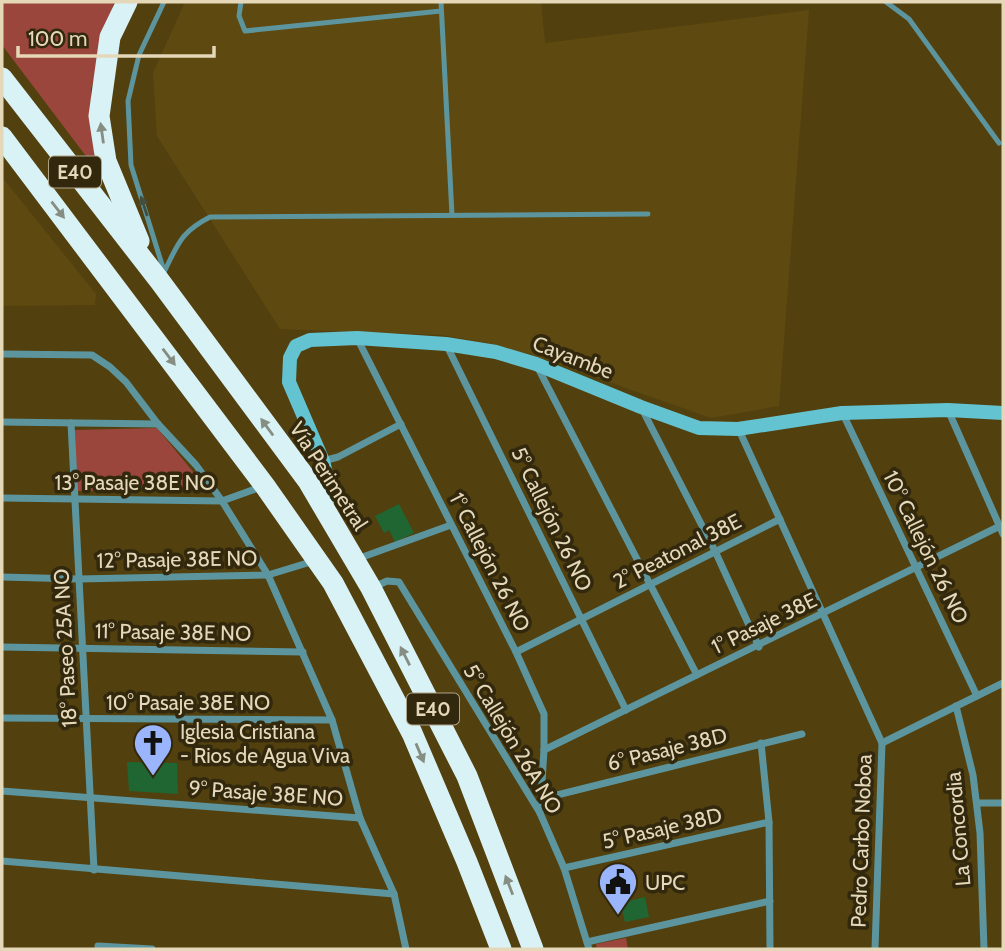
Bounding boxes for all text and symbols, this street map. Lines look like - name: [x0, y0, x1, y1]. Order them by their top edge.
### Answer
- scale bar: [18, 14, 214, 58]
- text: 100 m: [28, 26, 87, 51]
- one-way arrow: [96, 122, 107, 144]
- road number: E40: [49, 156, 101, 188]
- one-way arrow: [138, 195, 148, 216]
- one-way arrow: [51, 201, 65, 219]
- street label: Cayambe: [529, 330, 617, 384]
- one-way arrow: [162, 348, 176, 366]
- one-way arrow: [260, 417, 274, 436]
- street label: Vía Perimetral: [285, 417, 373, 535]
- street label: 5° Callejón 26 NO: [505, 443, 598, 595]
- street label: 10° Callejón 26 NO: [877, 466, 974, 628]
- street label: 13° Pasaje 38E NO: [55, 470, 215, 496]
- street label: 1° Callejón 26 NO: [443, 488, 536, 636]
- street label: 2° Peatonal 38E: [609, 508, 745, 594]
- street label: 12° Pasaje 38E NO: [96, 545, 258, 574]
- street label: 18° Paseo 25A NO: [48, 568, 82, 728]
- street label: 1° Pasaje 38E: [707, 587, 821, 660]
- street label: 11° Pasaje 38E NO: [95, 618, 251, 647]
- one-way arrow: [400, 646, 411, 666]
- street label: 5° Callejón 26A NO: [458, 660, 567, 819]
- street label: 10° Pasaje 38E NO: [106, 690, 270, 716]
- road number: E40: [407, 694, 459, 724]
- place label: Iglesia Cristiana - Rios de Agua Viva: [180, 719, 350, 768]
- church icon: Iglesia Cristiana - Rios de Agua Viva: [132, 722, 174, 777]
- street label: 6° Pasaje 38D: [605, 722, 730, 777]
- one-way arrow: [415, 742, 426, 763]
- street label: Pedro Carbo Noboa: [845, 754, 877, 928]
- street label: La Concordia: [941, 771, 975, 887]
- street label: 9° Pasaje 38E NO: [188, 775, 344, 812]
- street label: 5° Pasaje 38D: [600, 802, 725, 855]
- public building icon: UPC: [597, 861, 639, 916]
- place label: UPC: [645, 870, 685, 895]
- one-way arrow: [504, 875, 515, 896]

